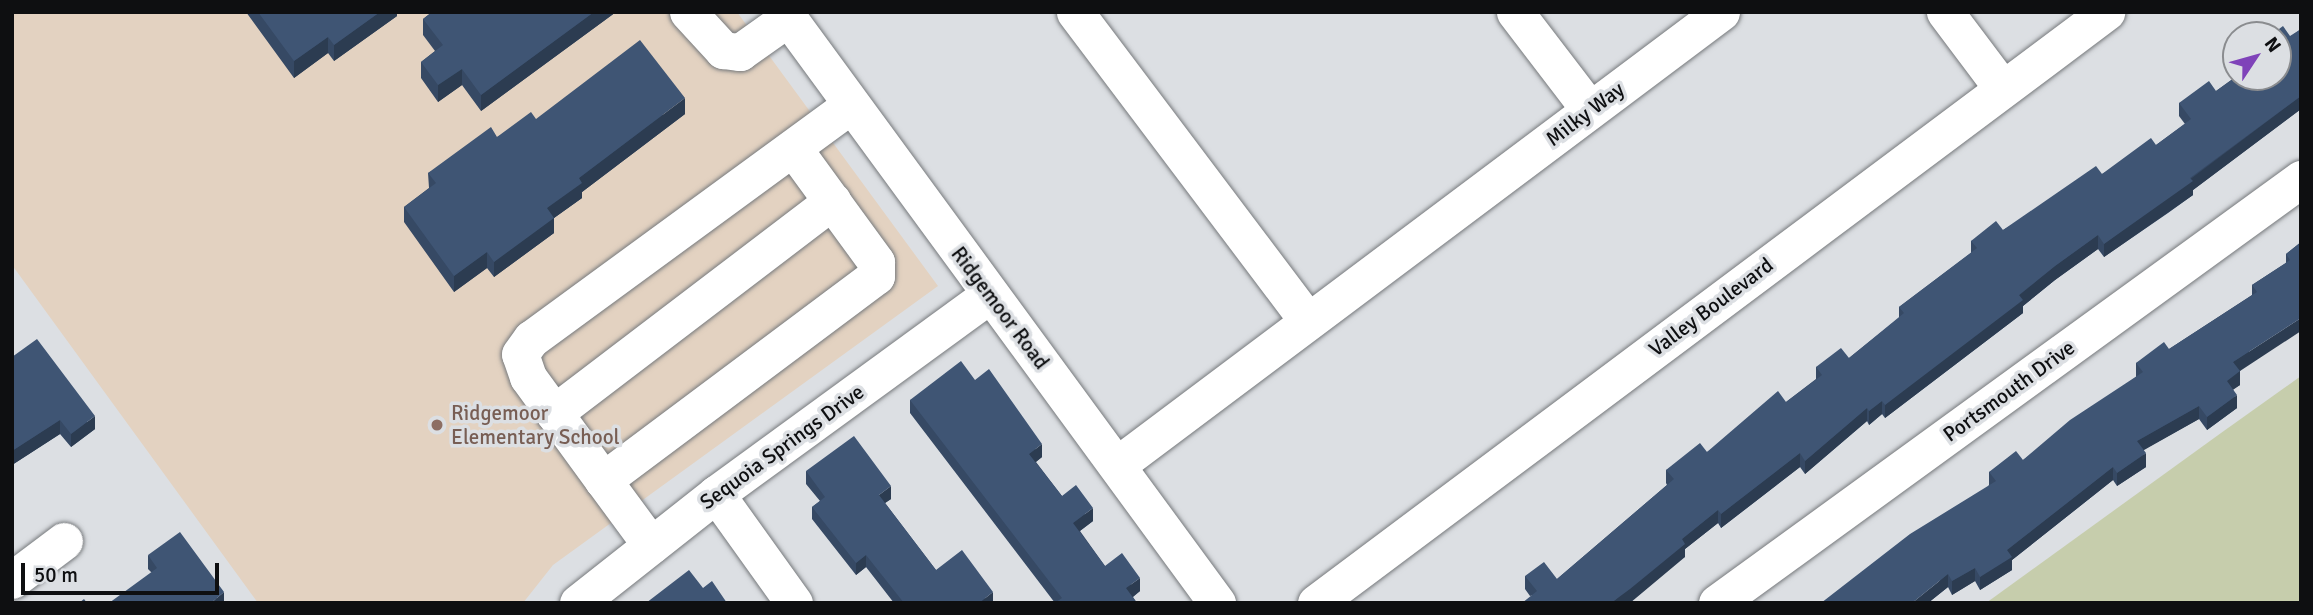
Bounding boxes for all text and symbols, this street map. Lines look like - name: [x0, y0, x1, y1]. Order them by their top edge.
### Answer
- north arrow: [2222, 21, 2292, 91]
- text: N: [2259, 32, 2286, 57]
- street label: Milky Way: [1541, 77, 1629, 151]
- street label: Ridgemoor Road: [946, 242, 1054, 374]
- street label: Valley Boulevard: [1644, 252, 1778, 362]
- street label: Portsmouth Drive: [1938, 335, 2080, 447]
- street label: Sequoia Springs Drive: [695, 379, 869, 515]
- place label: Ridgemoor Elementary School: [451, 400, 620, 450]
- marker: Ridgemoor Elementary School: [429, 417, 445, 433]
- scale bar: [24, 548, 222, 592]
- text: 50 m: [34, 562, 78, 588]

